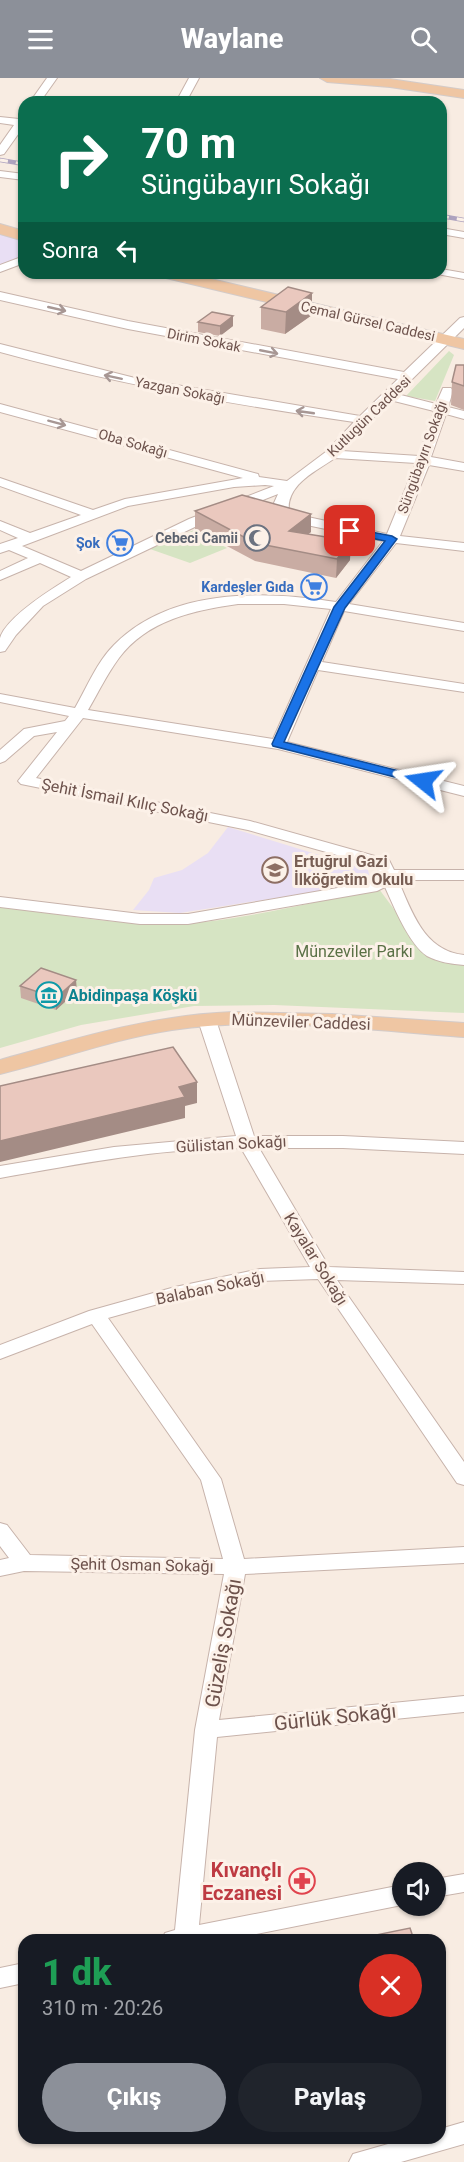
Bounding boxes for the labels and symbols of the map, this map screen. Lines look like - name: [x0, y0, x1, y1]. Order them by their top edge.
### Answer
- street label: Cemal Gürsel Caddesi: [299, 298, 437, 344]
- one-way arrow: [47, 303, 66, 315]
- street label: Dirim Sokak: [166, 325, 243, 355]
- one-way arrow: [258, 347, 278, 358]
- one-way arrow: [104, 371, 124, 382]
- street label: Kutlugün Caddesi: [324, 372, 414, 460]
- street label: Yazgan Sokağı: [134, 373, 226, 407]
- street label: Süngübayırı Sokağı: [394, 398, 450, 516]
- one-way arrow: [296, 406, 316, 417]
- one-way arrow: [47, 417, 66, 429]
- street label: Oba Sokağı: [97, 426, 169, 460]
- pin: [324, 505, 375, 556]
- mosque icon: Cebeci Camii: [242, 523, 272, 553]
- supermarket icon: Şok: [105, 528, 135, 558]
- place label: Cebeci Camii: [155, 530, 238, 546]
- place label: Şok: [76, 535, 101, 551]
- supermarket icon: Kardeşler Gıda: [299, 572, 329, 602]
- place label: Kardeşler Gıda: [201, 579, 295, 595]
- position arrow: [391, 749, 455, 813]
- street label: Şehit İsmail Kılıç Sokağı: [40, 774, 210, 826]
- place label: Ertuğrul Gazi İlköğretim Okulu: [294, 852, 413, 889]
- school or university icon: Ertuğrul Gazi İlköğretim Okulu: [260, 855, 290, 885]
- park label: Münzeviler Parkı: [295, 942, 413, 961]
- museum icon: Abidinpaşa Köşkü: [34, 980, 64, 1010]
- place label: Abidinpaşa Köşkü: [68, 986, 197, 1005]
- street label: Münzeviler Caddesi: [231, 1010, 371, 1034]
- street label: Gülistan Sokağı: [175, 1132, 287, 1156]
- street label: Kayalar Sokağı: [280, 1209, 352, 1309]
- street label: Balaban Sokağı: [154, 1267, 266, 1309]
- street label: Şehit Osman Sokağı: [70, 1554, 214, 1576]
- street label: Güzeliş Sokağı: [200, 1577, 246, 1709]
- street label: Gürlük Sokağı: [273, 1699, 397, 1735]
- place label: Kıvançlı Eczanesi: [202, 1858, 282, 1905]
- pharmacy icon: Kıvançlı Eczanesi: [287, 1866, 317, 1896]

